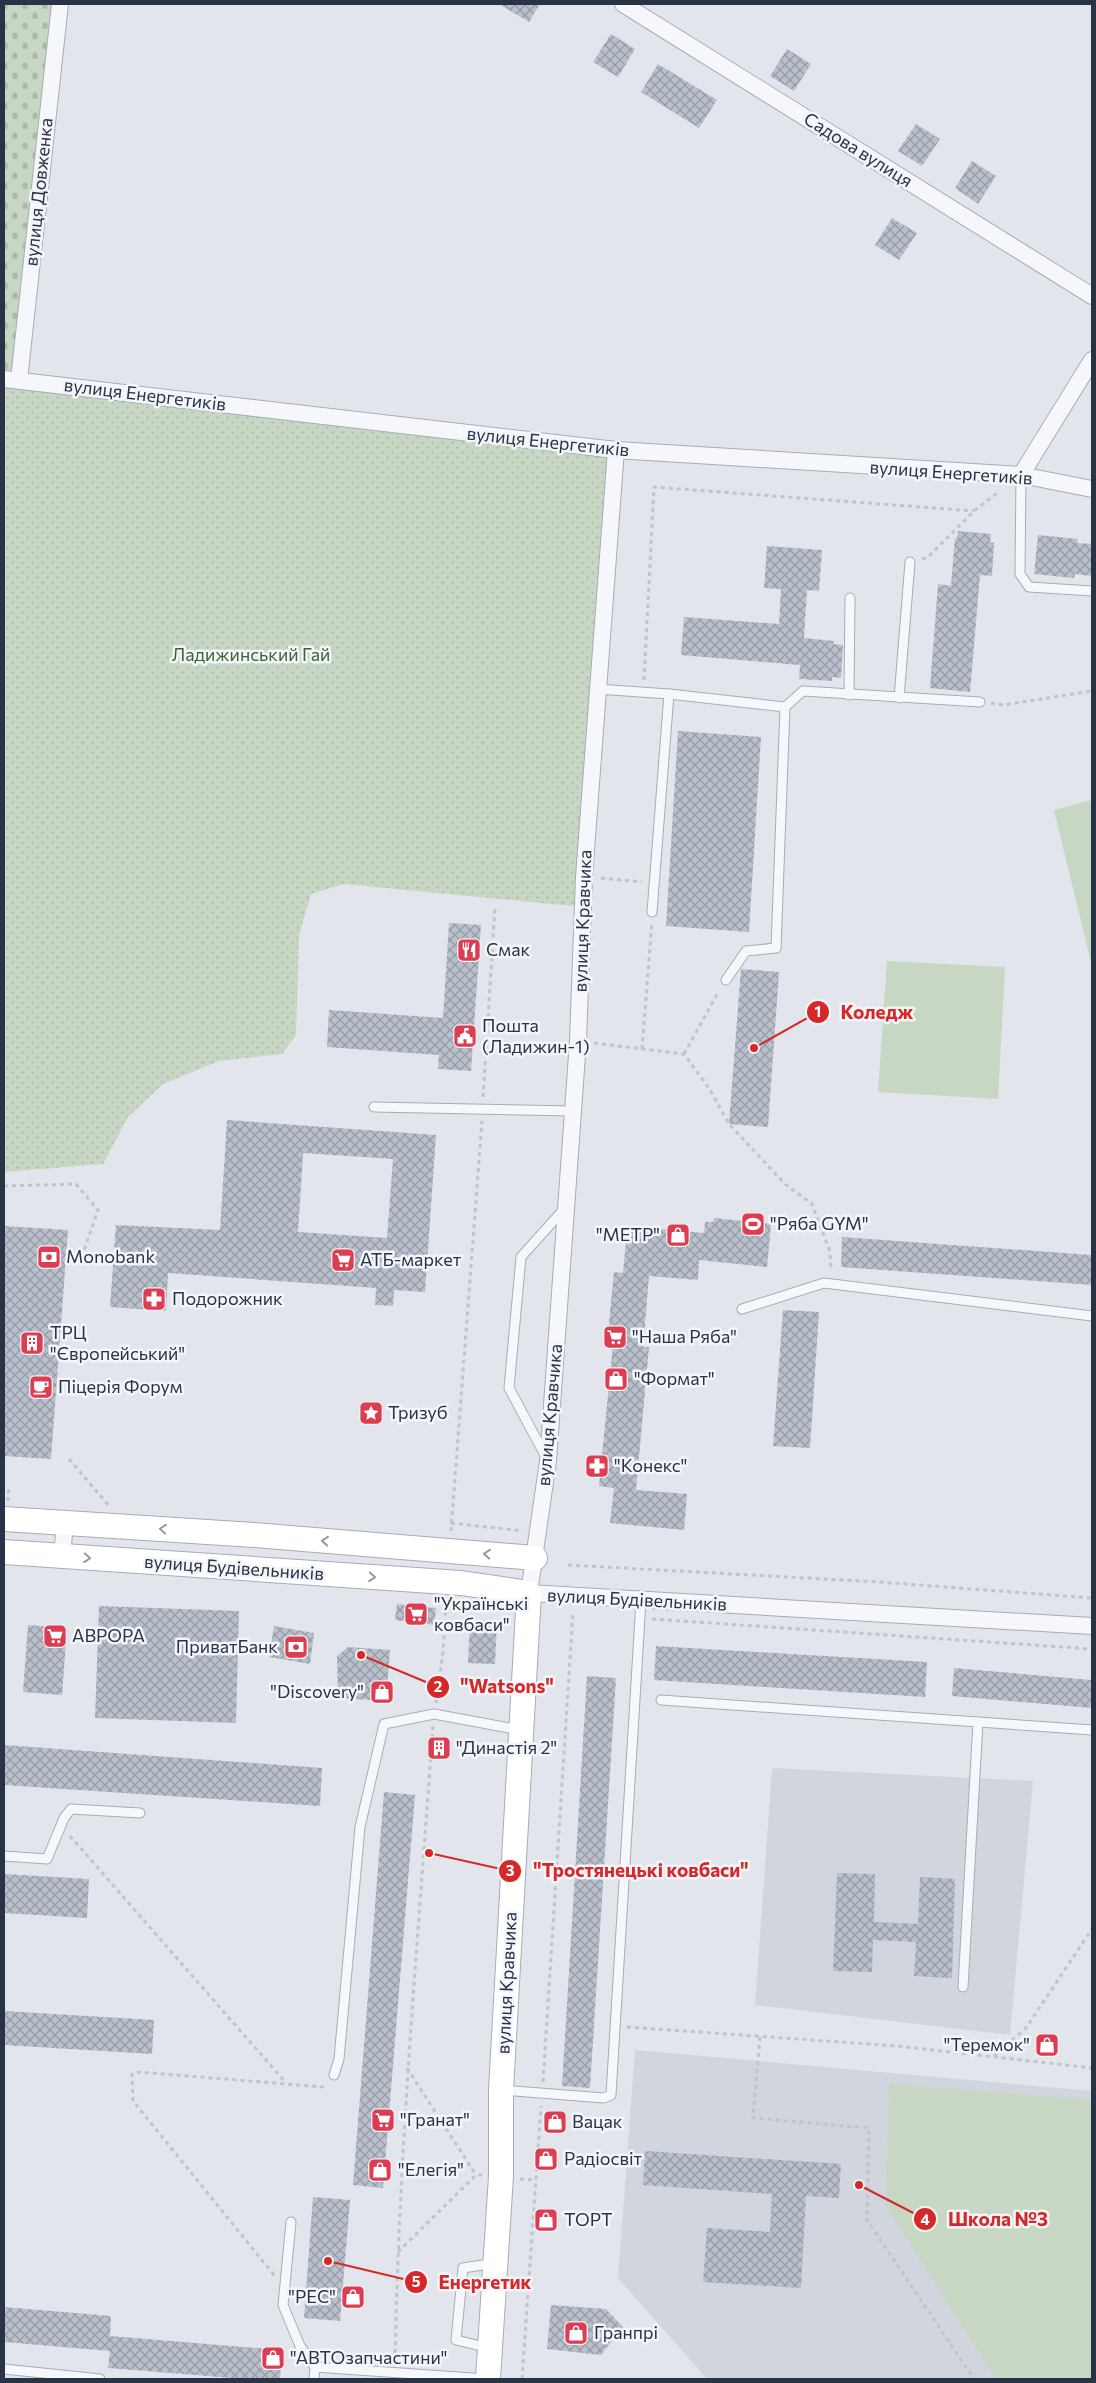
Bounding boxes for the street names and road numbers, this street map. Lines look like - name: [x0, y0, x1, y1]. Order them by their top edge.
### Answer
- street label: Садова вулиця: [800, 107, 917, 191]
- street label: вулиця Довженка: [19, 117, 57, 267]
- street label: вулиця Енергетиків: [63, 373, 227, 415]
- street label: вулиця Енергетиків: [466, 422, 630, 460]
- street label: вулиця Енергетиків: [869, 455, 1033, 489]
- street label: вулиця Кравчика: [569, 849, 595, 993]
- street label: вулиця Кравчика: [532, 1343, 566, 1487]
- street label: вулиця Будівельників: [143, 1550, 325, 1584]
- street label: вулиця Будівельників: [547, 1583, 728, 1615]
- street label: вулиця Кравчика: [491, 1911, 521, 2055]

